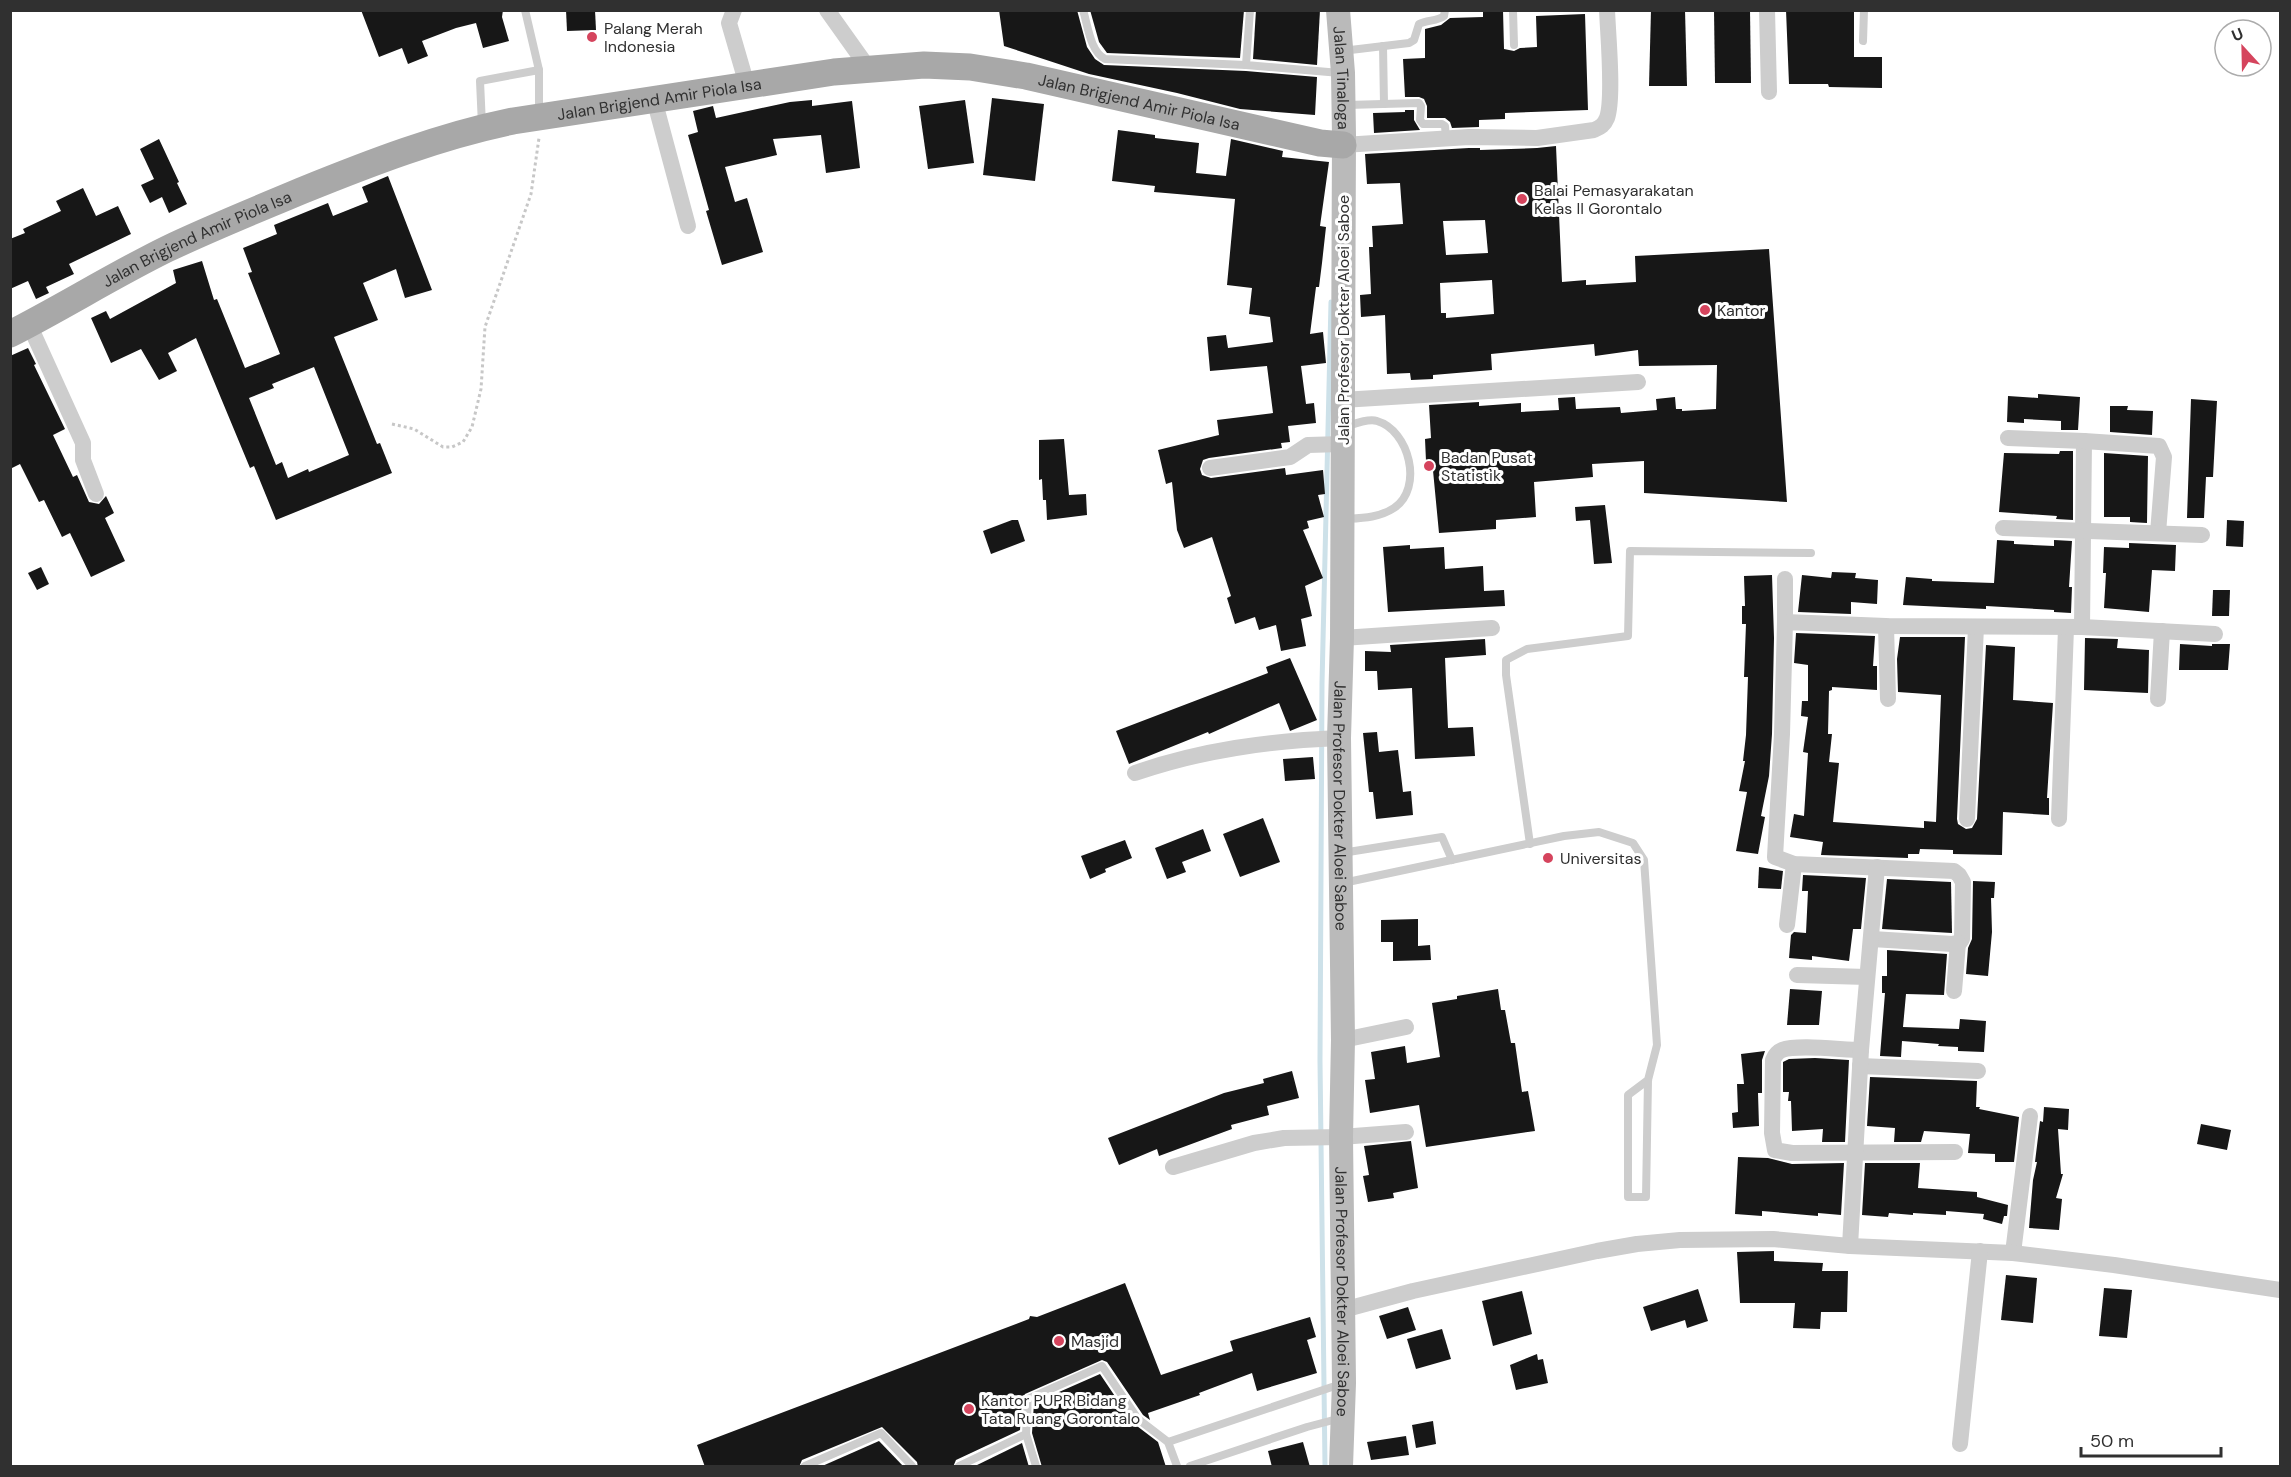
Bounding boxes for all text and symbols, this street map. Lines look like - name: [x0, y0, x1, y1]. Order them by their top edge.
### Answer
- place label: Palang Merah Indonesia: [604, 18, 703, 57]
- north arrow: [2213, 18, 2273, 78]
- text: U: [2229, 23, 2247, 46]
- street label: Jalan Tinaloga: [1328, 25, 1354, 130]
- marker: Palang Merah Indonesia: [585, 30, 599, 44]
- street label: Jalan Brigjend Amir Piola Isa: [1036, 69, 1242, 135]
- street label: Jalan Brigjend Amir Piola Isa: [556, 73, 763, 125]
- place label: Balai Pemasyarakatan Kelas II Gorontalo: [1534, 180, 1694, 219]
- street label: Jalan Brigjend Amir Piola Isa: [99, 186, 295, 292]
- marker: Balai Pemasyarakatan Kelas II Gorontalo: [1515, 192, 1529, 206]
- street label: Jalan Profesor Dokter Aloei Saboe: [1333, 195, 1354, 445]
- place label: Kantor: [1717, 300, 1765, 321]
- marker: Kantor: [1698, 303, 1712, 317]
- place label: Badan Pusat Statistik: [1441, 447, 1533, 486]
- marker: Badan Pusat Statistik: [1422, 459, 1436, 473]
- street label: Jalan Profesor Dokter Aloei Saboe: [1328, 680, 1352, 931]
- place label: Universitas: [1560, 848, 1641, 869]
- marker: Universitas: [1541, 851, 1555, 865]
- street label: Jalan Profesor Dokter Aloei Saboe: [1330, 1166, 1354, 1417]
- place label: Masjid: [1071, 1331, 1119, 1352]
- marker: Masjid: [1052, 1334, 1066, 1348]
- place label: Kantor PUPR Bidang Tata Ruang Gorontalo: [981, 1390, 1140, 1429]
- marker: Kantor PUPR Bidang Tata Ruang Gorontalo: [962, 1402, 976, 1416]
- scale bar: [2081, 1420, 2220, 1458]
- text: 50 m: [2090, 1429, 2134, 1453]

